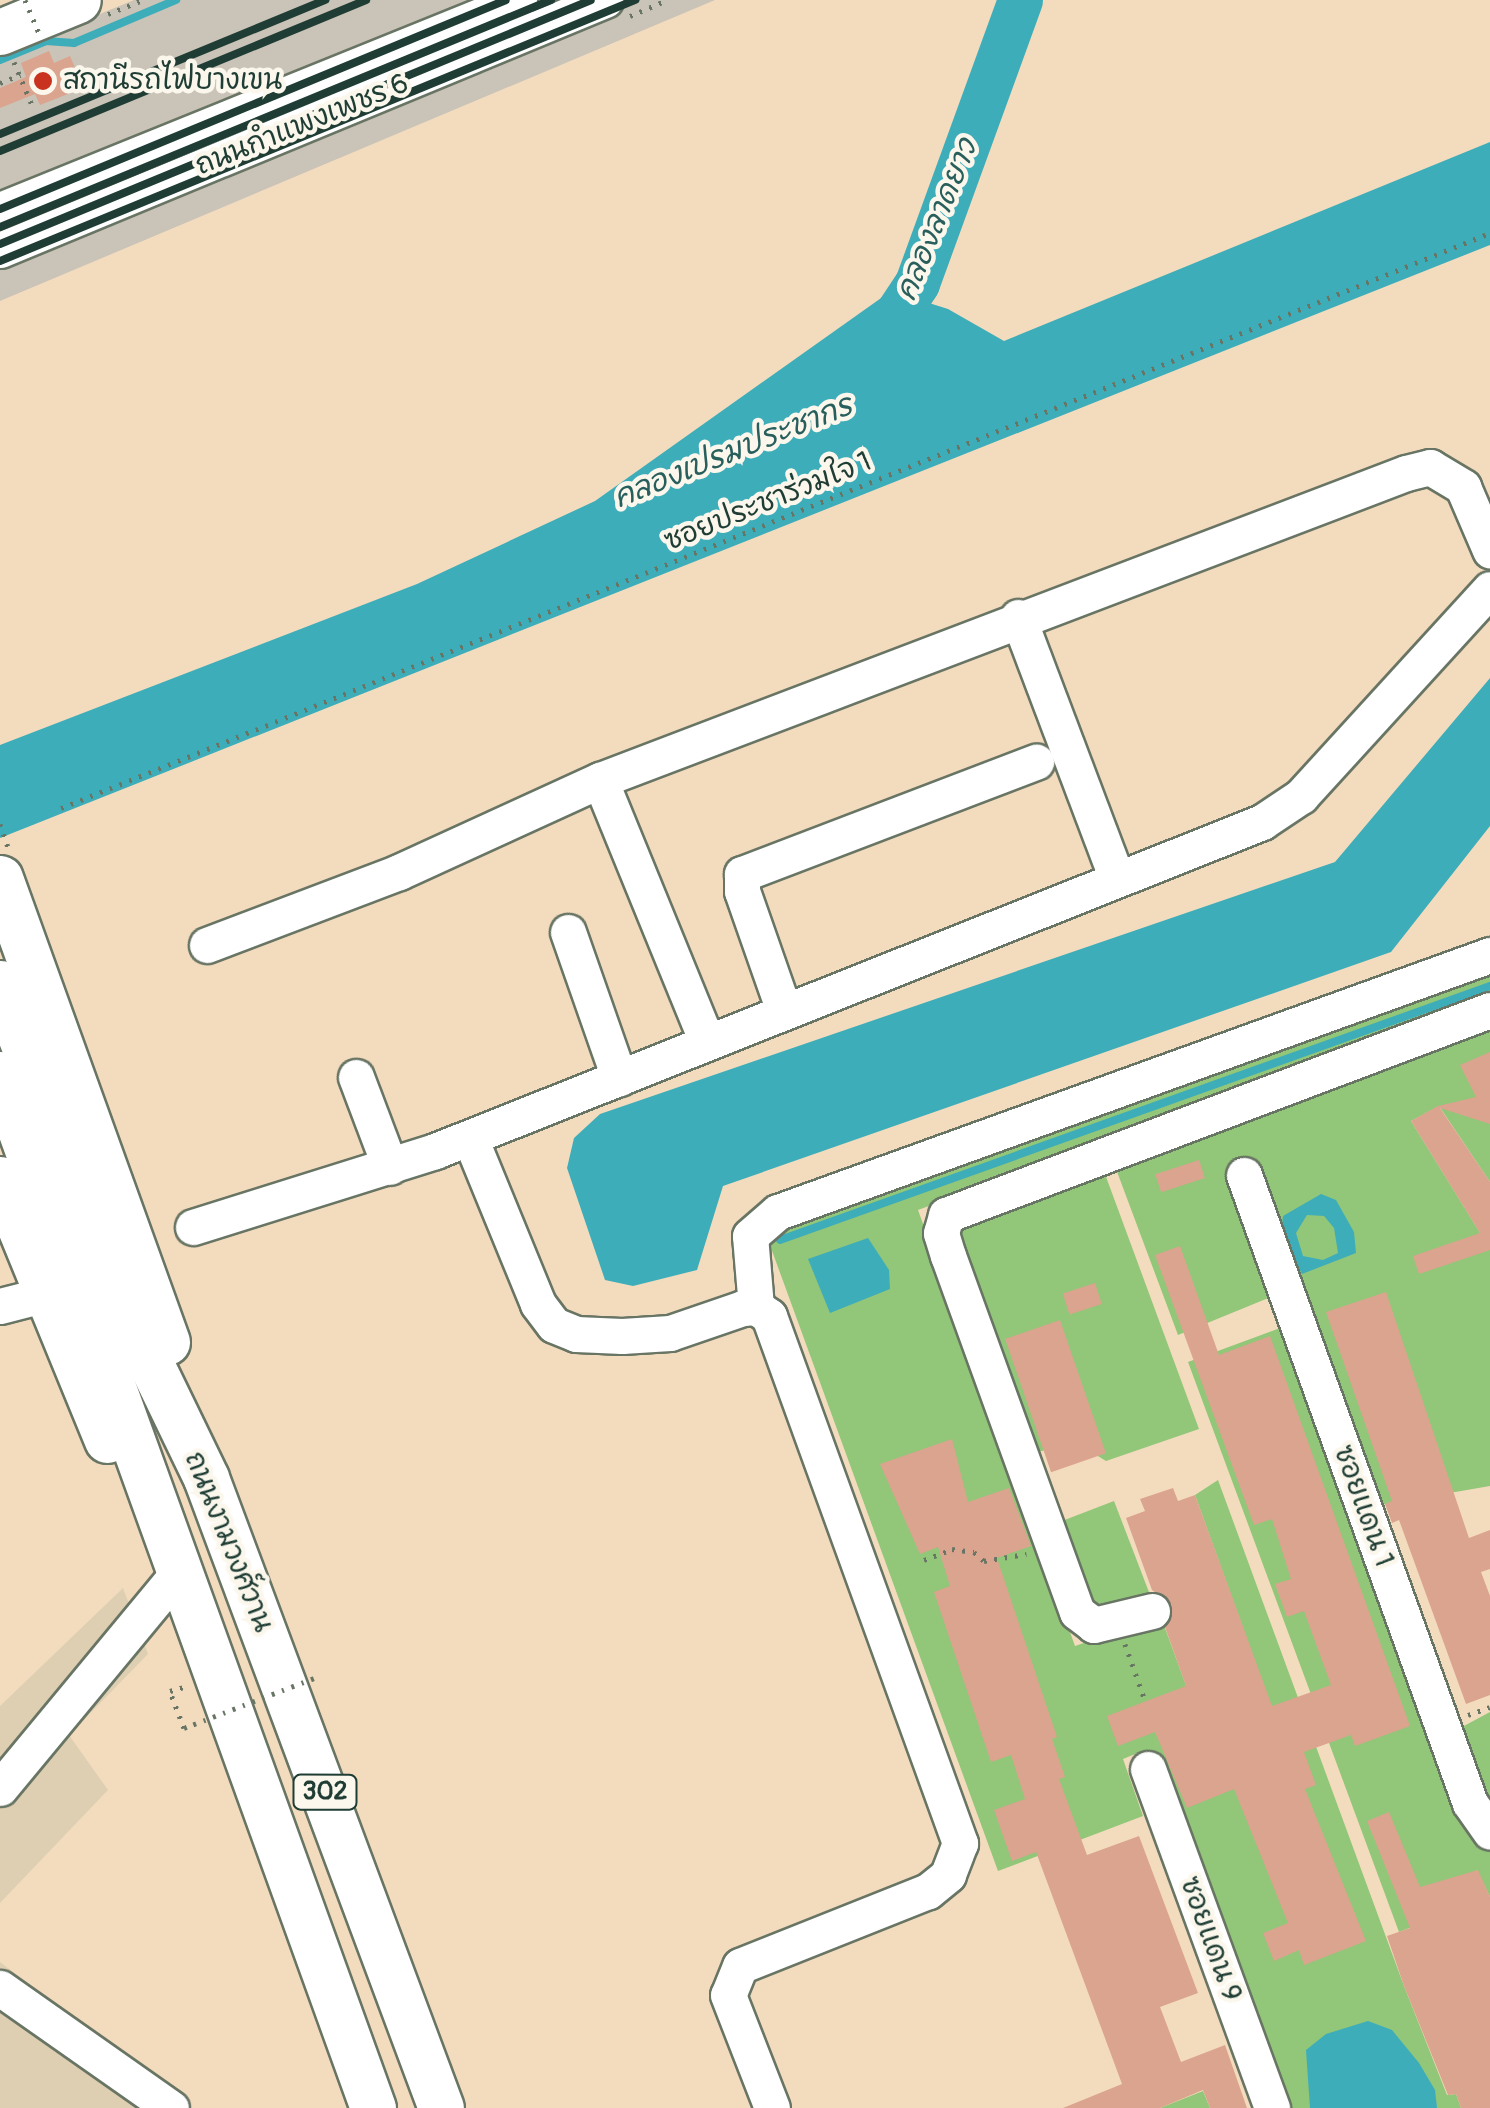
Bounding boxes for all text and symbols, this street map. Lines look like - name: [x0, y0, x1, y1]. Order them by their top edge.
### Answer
- place label: สถานีรถไฟบางเขน: [63, 64, 282, 98]
- street label: ถนนกำแพงเพชร 6: [191, 67, 413, 183]
- marker: สถานีรถไฟบางเขน: [32, 70, 54, 92]
- water label: คลองลาดยาว: [888, 134, 986, 306]
- water label: คลองเปรมประชากร: [608, 388, 858, 516]
- street label: ซอยประชาร่วมใจ 1: [660, 445, 876, 559]
- street label: ซอยแดน 1: [1326, 1441, 1400, 1571]
- street label: ถนนงามวงศ์วาน: [177, 1447, 279, 1637]
- road number: 302: [292, 1772, 358, 1812]
- street label: ซอยแดน 9: [1172, 1872, 1248, 2006]

